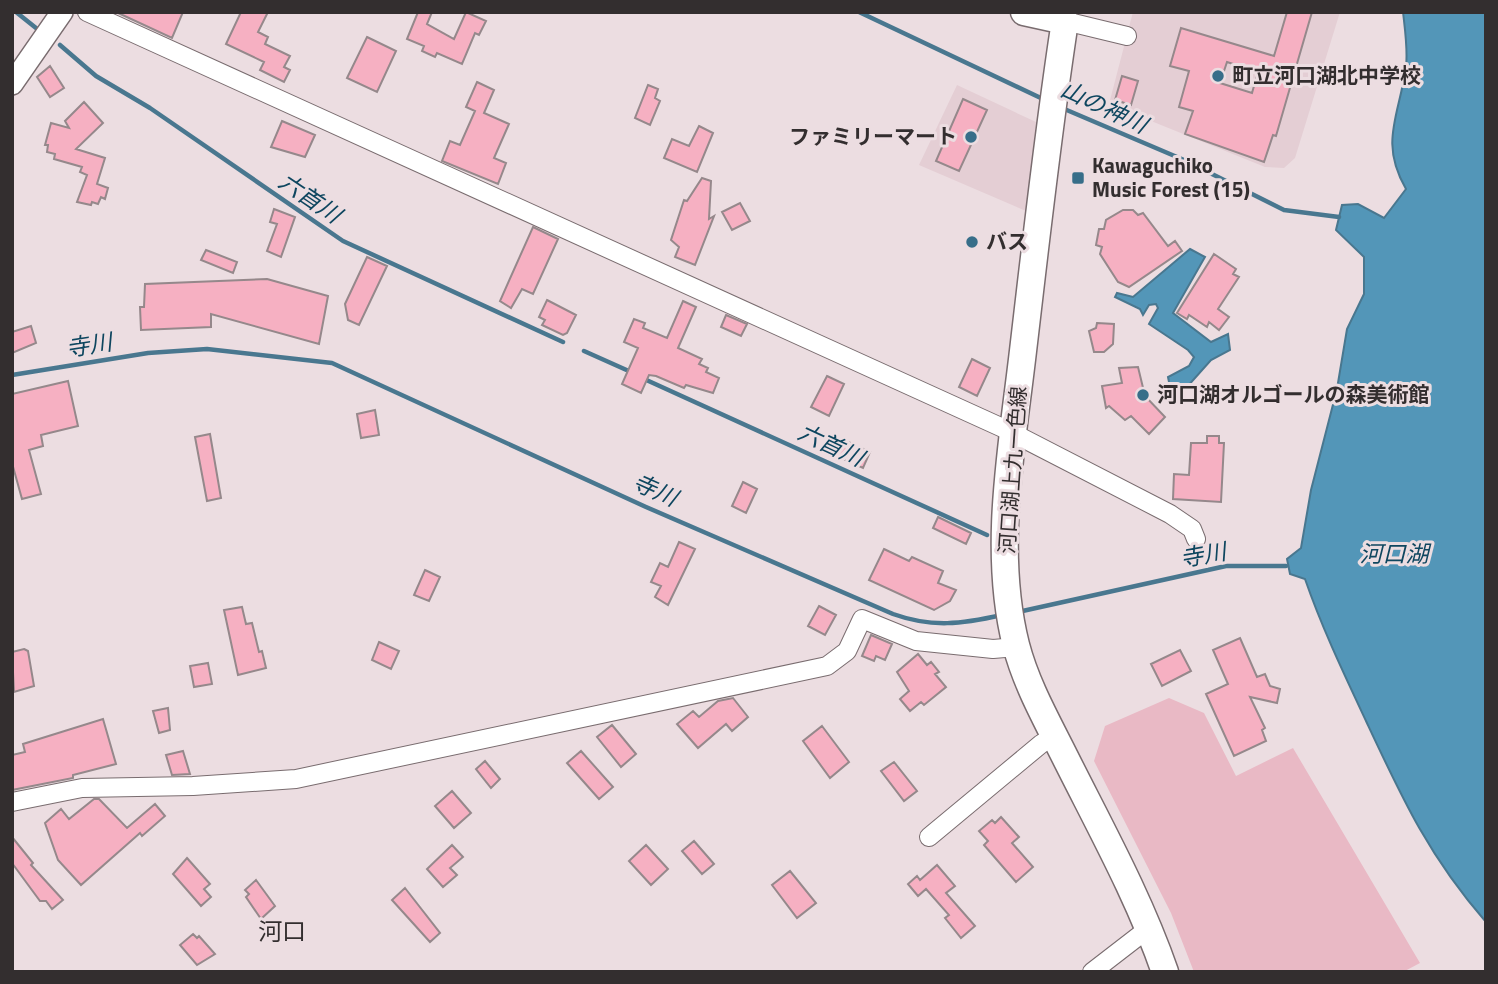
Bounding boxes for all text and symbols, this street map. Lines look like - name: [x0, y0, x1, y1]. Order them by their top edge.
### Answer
- place label: 町立河口湖北中学校: [1232, 59, 1421, 91]
- marker: 町立河口湖北中学校: [1210, 68, 1226, 84]
- water label: 山の神川: [1055, 71, 1156, 143]
- place label: ファミリーマート: [789, 120, 957, 152]
- marker: ファミリーマート: [963, 129, 979, 145]
- place label: Kawaguchiko Music Forest (15): [1092, 149, 1250, 205]
- water label: 六首川: [272, 164, 351, 233]
- marker: Kawaguchiko Music Forest (15): [1070, 170, 1086, 186]
- place label: バス: [986, 225, 1028, 257]
- marker: バス: [964, 234, 980, 250]
- water label: 寺川: [63, 323, 117, 365]
- place label: 河口湖オルゴールの森美術館: [1157, 378, 1430, 410]
- street label: 河口湖上九一色線: [990, 385, 1034, 555]
- marker: 河口湖オルゴールの森美術館: [1135, 387, 1151, 403]
- water label: 六首川: [793, 414, 873, 476]
- water label: 寺川: [627, 464, 686, 516]
- water label: 寺川: [1177, 533, 1232, 576]
- water label: 河口湖: [1360, 536, 1432, 571]
- district label: 河口: [258, 913, 306, 949]

